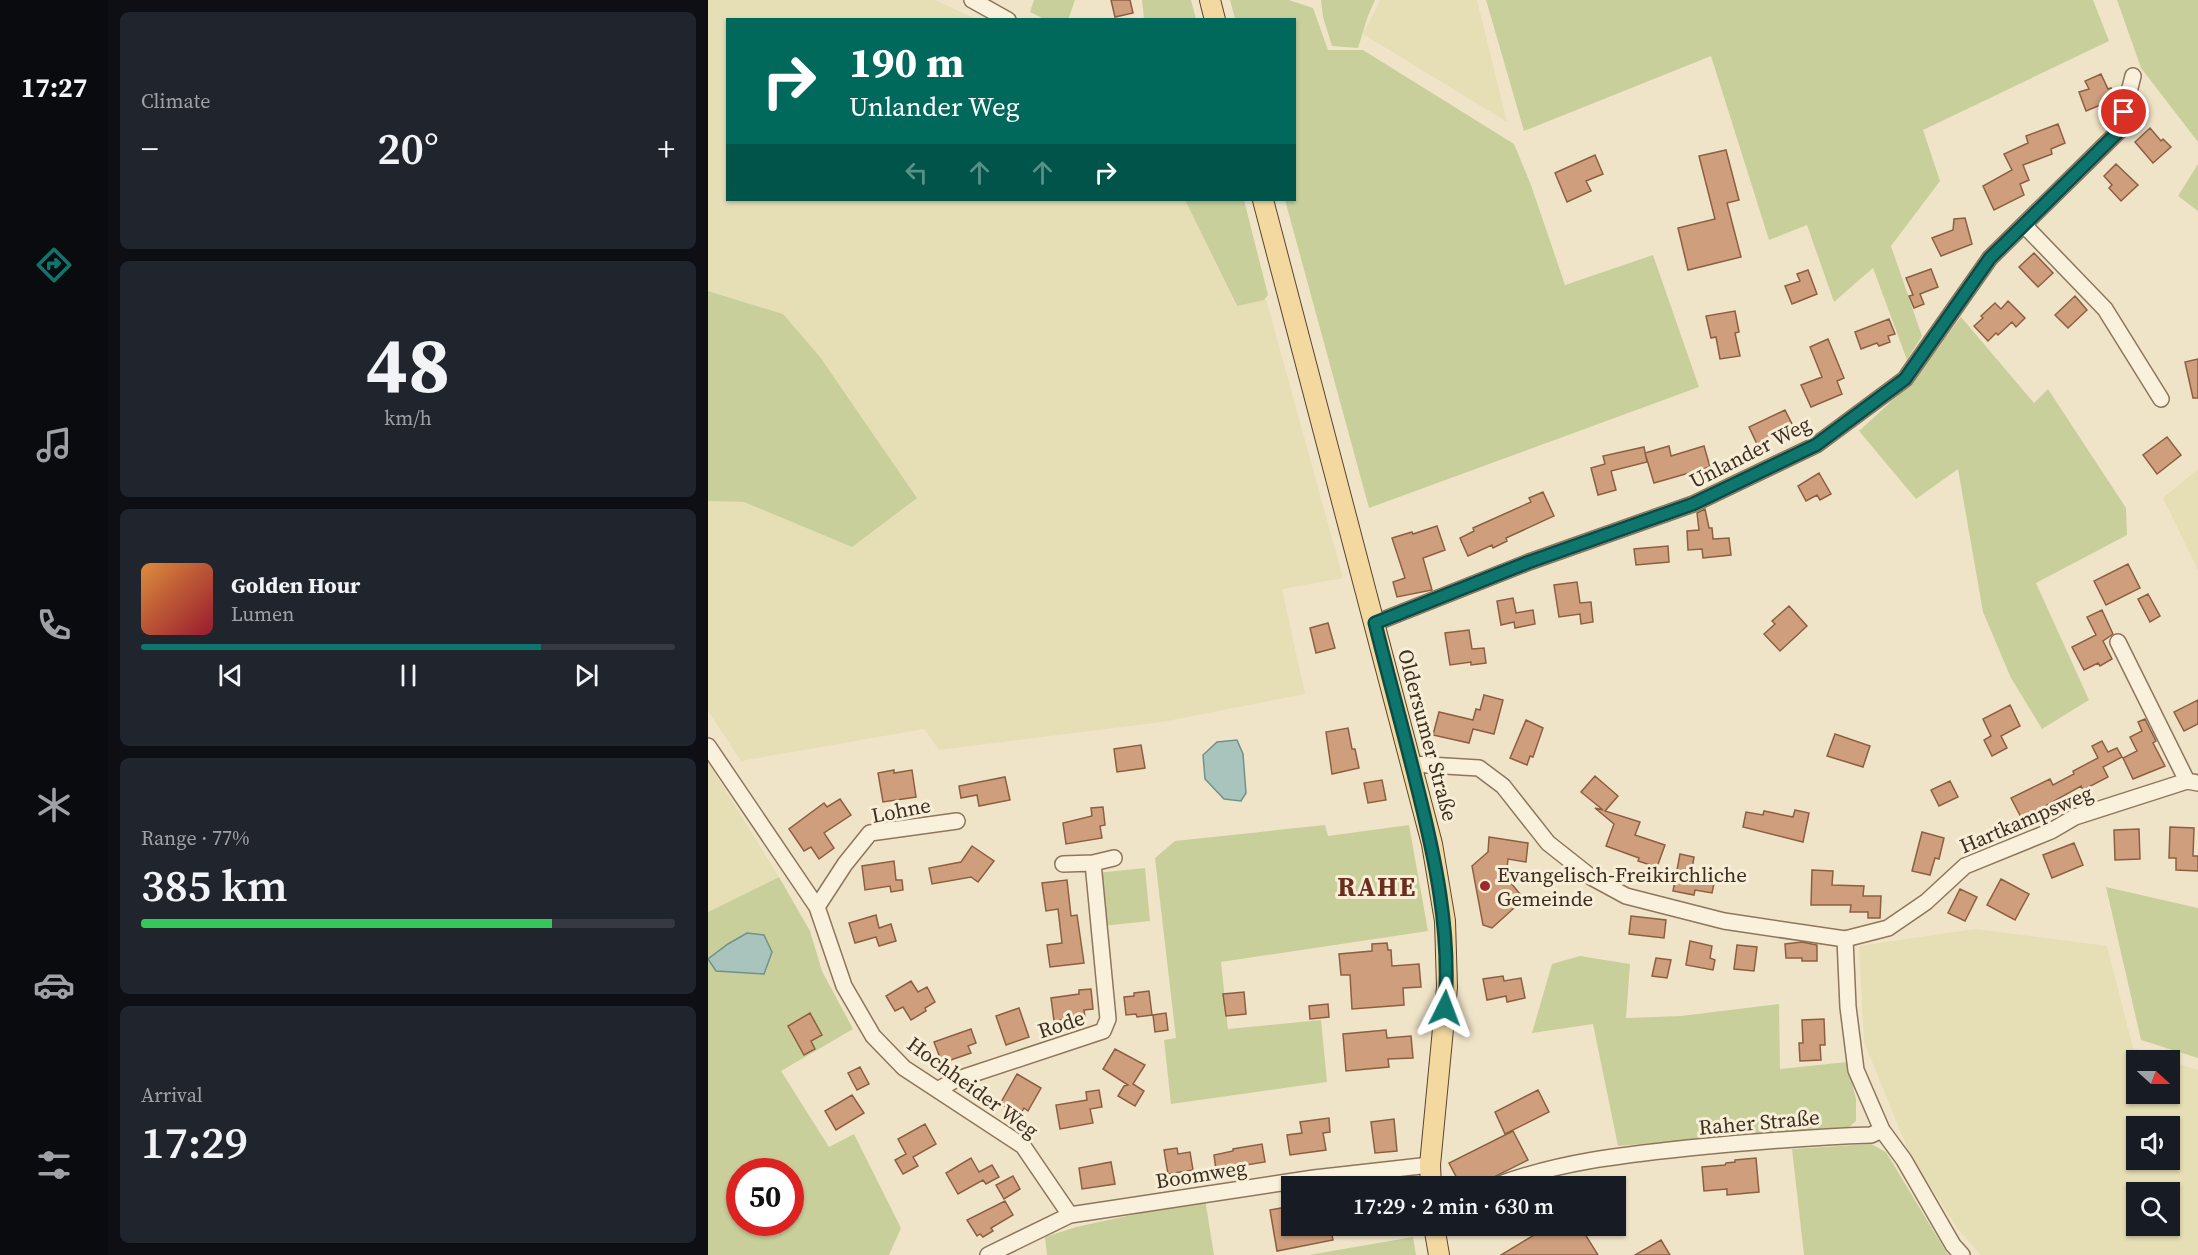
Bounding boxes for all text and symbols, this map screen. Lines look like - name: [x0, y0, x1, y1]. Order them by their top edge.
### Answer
- text: 190 m: [849, 33, 964, 91]
- icon: right: [750, 42, 828, 120]
- text: 17:27: [21, 69, 87, 106]
- pin: [2098, 86, 2149, 137]
- text: Climate: [141, 87, 210, 115]
- text: Unlander Weg: [849, 88, 1020, 125]
- icon: arrive: [2107, 95, 2140, 128]
- text: 20°: [377, 117, 439, 179]
- text: −: [141, 126, 159, 171]
- text: +: [658, 126, 675, 171]
- icon: left: [900, 156, 933, 189]
- icon: ahead: [963, 156, 996, 189]
- icon: ahead: [1026, 156, 1059, 189]
- icon: right: [1089, 156, 1122, 189]
- icon: directions: [33, 244, 75, 286]
- text: 48: [366, 311, 450, 418]
- text: km/h: [384, 404, 432, 432]
- street label: Unlander Weg: [1684, 409, 1816, 495]
- icon: music: [33, 424, 75, 466]
- text: Golden Hour: [231, 570, 360, 600]
- text: Lumen: [231, 600, 294, 628]
- icon: phone: [33, 604, 75, 646]
- street label: Oldersumer Straße: [1391, 646, 1465, 824]
- icon: previous: [214, 659, 247, 692]
- icon: pause: [392, 659, 425, 692]
- icon: next: [570, 659, 603, 692]
- street label: Hartkampsweg: [1955, 778, 2097, 860]
- icon: climate: [33, 784, 75, 826]
- street label: Lohne: [869, 790, 933, 830]
- text: Range · 77%: [141, 824, 250, 852]
- text: 385 km: [141, 854, 288, 916]
- place label: Evangelisch-Freikirchliche Gemeinde: [1497, 860, 1747, 913]
- district label: RAHE: [1337, 868, 1417, 905]
- marker: Evangelisch-Freikirchliche Gemeinde: [1478, 879, 1492, 893]
- icon: car: [33, 964, 75, 1006]
- position arrow: [1413, 976, 1477, 1040]
- street label: Rode: [1034, 1003, 1088, 1045]
- street label: Hochheider Weg: [901, 1029, 1045, 1145]
- north arrow: [2126, 1050, 2180, 1104]
- map controls: [2126, 1050, 2180, 1236]
- text: Arrival: [141, 1081, 203, 1109]
- street label: Raher Straße: [1697, 1102, 1821, 1142]
- text: 17:29: [141, 1111, 248, 1173]
- button: sound: [2126, 1116, 2180, 1170]
- icon: filters: [33, 1144, 75, 1186]
- street label: Boomweg: [1153, 1152, 1249, 1196]
- speed limit sign: 50: [726, 1158, 804, 1236]
- button: search: [2126, 1182, 2180, 1236]
- text: 17:29 · 2 min · 630 m: [1353, 1191, 1554, 1221]

